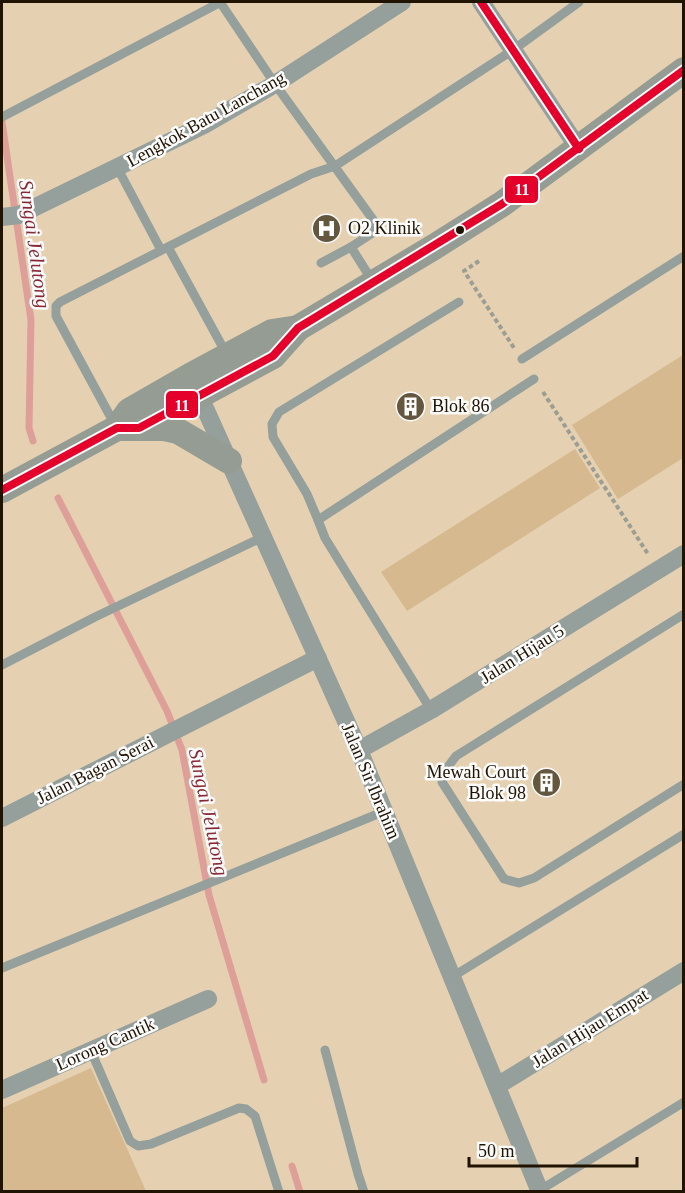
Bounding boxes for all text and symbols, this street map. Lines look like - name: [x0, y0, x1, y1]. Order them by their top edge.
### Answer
- street label: Lengkok Batu Lanchang: [123, 67, 289, 171]
- line badge: 11: [504, 175, 539, 204]
- water label: Sungai Jelutong: [14, 178, 55, 310]
- text: 11: [514, 181, 530, 198]
- hospital icon: O2 Klinik: [311, 212, 343, 244]
- place label: O2 Klinik: [348, 218, 421, 238]
- unlabelled marker: [454, 224, 466, 236]
- line badge: 11: [165, 390, 199, 419]
- building icon: Blok 86: [395, 390, 427, 422]
- place label: Blok 86: [432, 396, 490, 416]
- text: 11: [174, 397, 190, 414]
- street label: Jalan Hijau 5: [476, 620, 568, 688]
- street label: Jalan Sir Ibrahim: [338, 720, 404, 842]
- street label: Jalan Bagan Serai: [33, 732, 157, 808]
- water label: Sungai Jelutong: [184, 746, 233, 878]
- place label: Mewah Court Blok 98: [427, 762, 526, 803]
- building icon: Mewah Court Blok 98: [531, 766, 563, 798]
- street label: Jalan Hijau Empat: [528, 984, 652, 1072]
- street label: Lorong Cantik: [53, 1013, 157, 1075]
- scale bar: [469, 1130, 637, 1168]
- text: 50 m: [478, 1141, 515, 1161]

